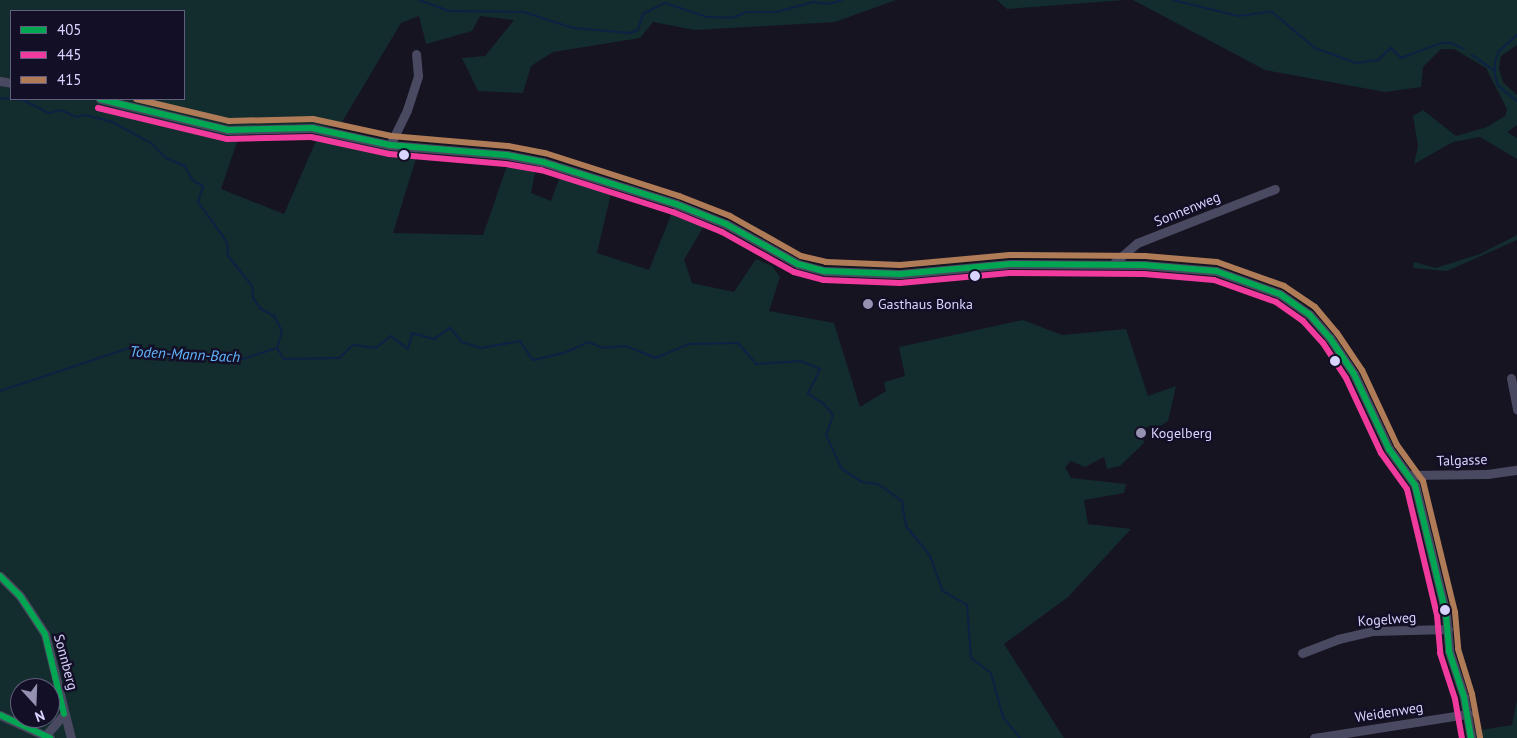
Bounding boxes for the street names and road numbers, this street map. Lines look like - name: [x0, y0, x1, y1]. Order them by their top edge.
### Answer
- street label: Sonnenweg: [1152, 188, 1222, 230]
- street label: Talgasse: [1436, 451, 1488, 469]
- street label: Kogelweg: [1357, 609, 1417, 629]
- street label: Sonnberg: [50, 632, 82, 692]
- street label: Weidenweg: [1354, 698, 1424, 726]

